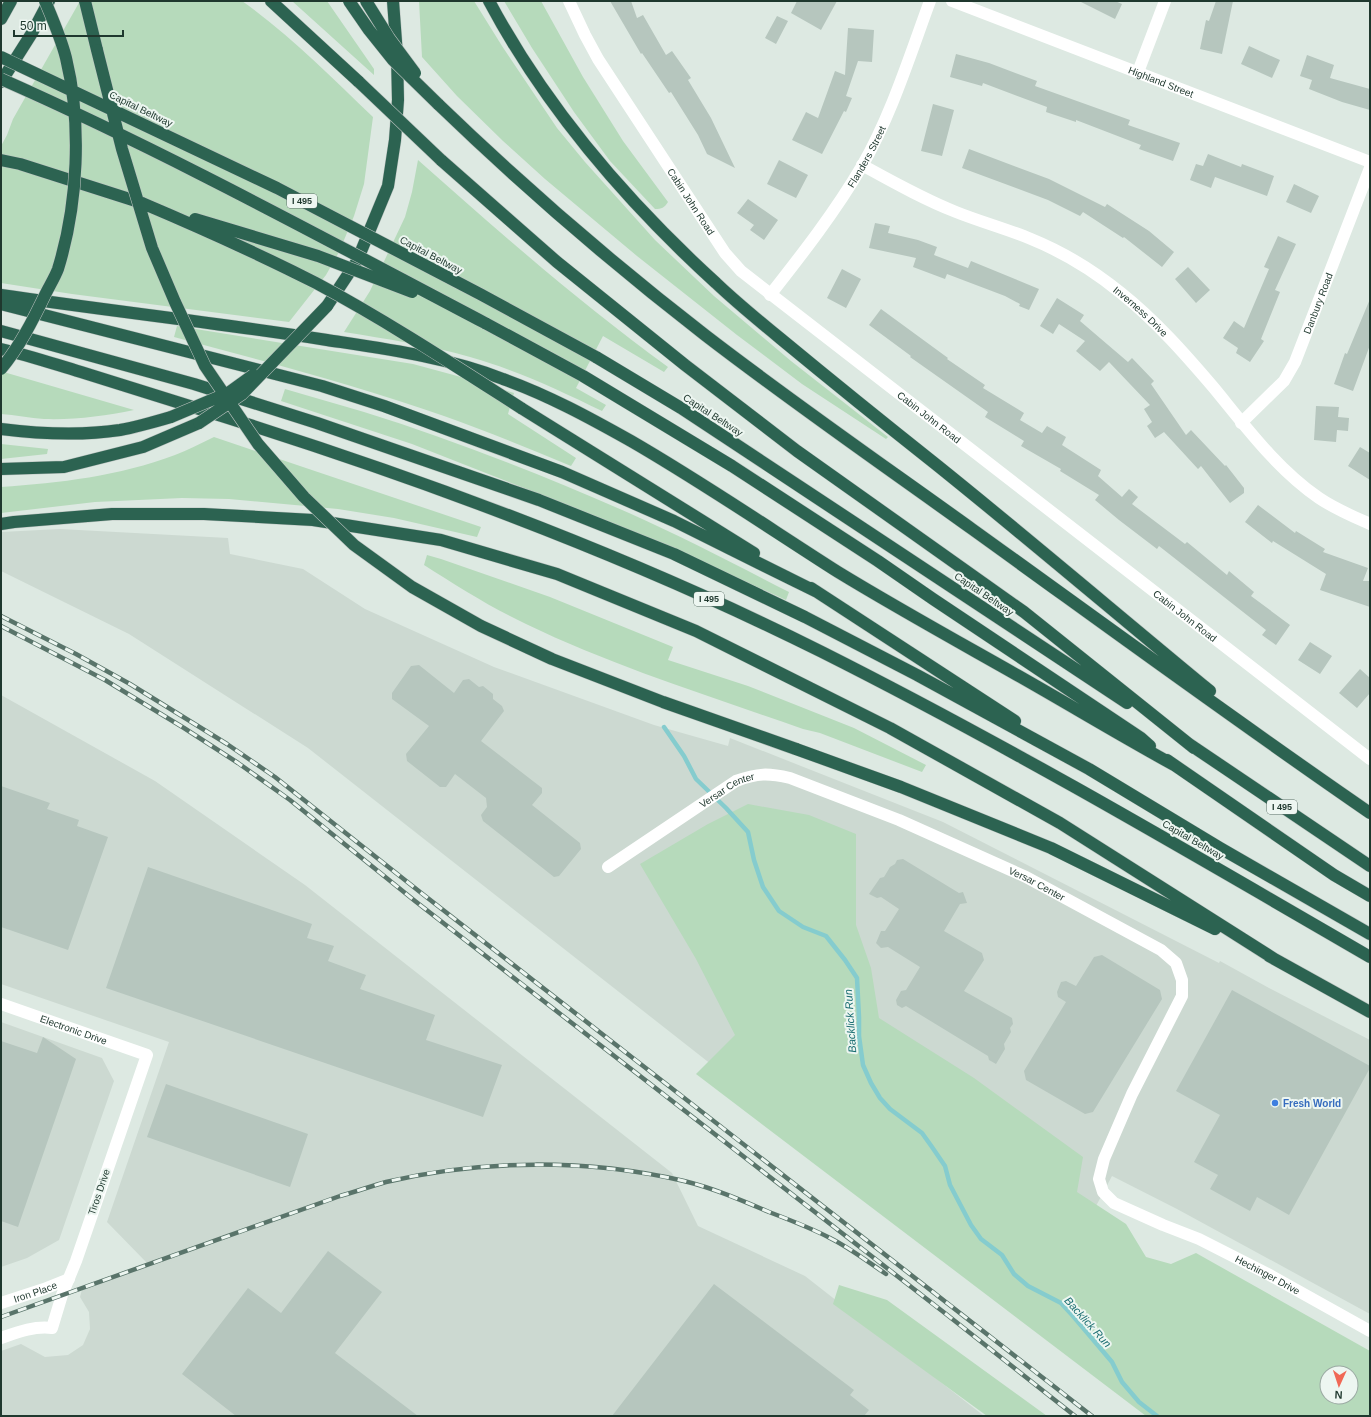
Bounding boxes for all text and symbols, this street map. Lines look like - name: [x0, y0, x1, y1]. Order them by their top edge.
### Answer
- scale bar: [14, 12, 123, 38]
- text: 50 m: [20, 19, 47, 33]
- street label: Highland Street: [1127, 64, 1195, 99]
- street label: Capital Beltway: [108, 89, 174, 129]
- street label: Flanders Street: [845, 124, 887, 189]
- street label: Cabin John Road: [665, 166, 717, 237]
- road number: I 495: [287, 194, 317, 208]
- street label: Capital Beltway: [398, 234, 464, 276]
- street label: Danbury Road: [1301, 271, 1334, 335]
- street label: Inverness Drive: [1111, 284, 1171, 339]
- street label: Cabin John Road: [895, 389, 963, 445]
- street label: Capital Beltway: [681, 392, 745, 438]
- street label: Capital Beltway: [952, 570, 1016, 618]
- street label: Cabin John Road: [1151, 588, 1219, 644]
- road number: I 495: [694, 592, 724, 606]
- street label: Versar Center: [697, 770, 756, 810]
- road number: I 495: [1267, 800, 1297, 814]
- street label: Capital Beltway: [1160, 818, 1226, 862]
- street label: Versar Center: [1007, 865, 1068, 903]
- water label: Backlick Run: [842, 989, 858, 1053]
- street label: Electronic Drive: [39, 1013, 109, 1046]
- marker: Fresh World: [1270, 1098, 1280, 1108]
- place label: Fresh World: [1283, 1098, 1341, 1109]
- street label: Tiros Drive: [86, 1167, 112, 1216]
- street label: Hechinger Drive: [1234, 1253, 1302, 1297]
- street label: Iron Place: [12, 1279, 59, 1304]
- water label: Backlick Run: [1062, 1294, 1114, 1350]
- north arrow: [1319, 1365, 1359, 1405]
- text: N: [1334, 1389, 1343, 1401]

